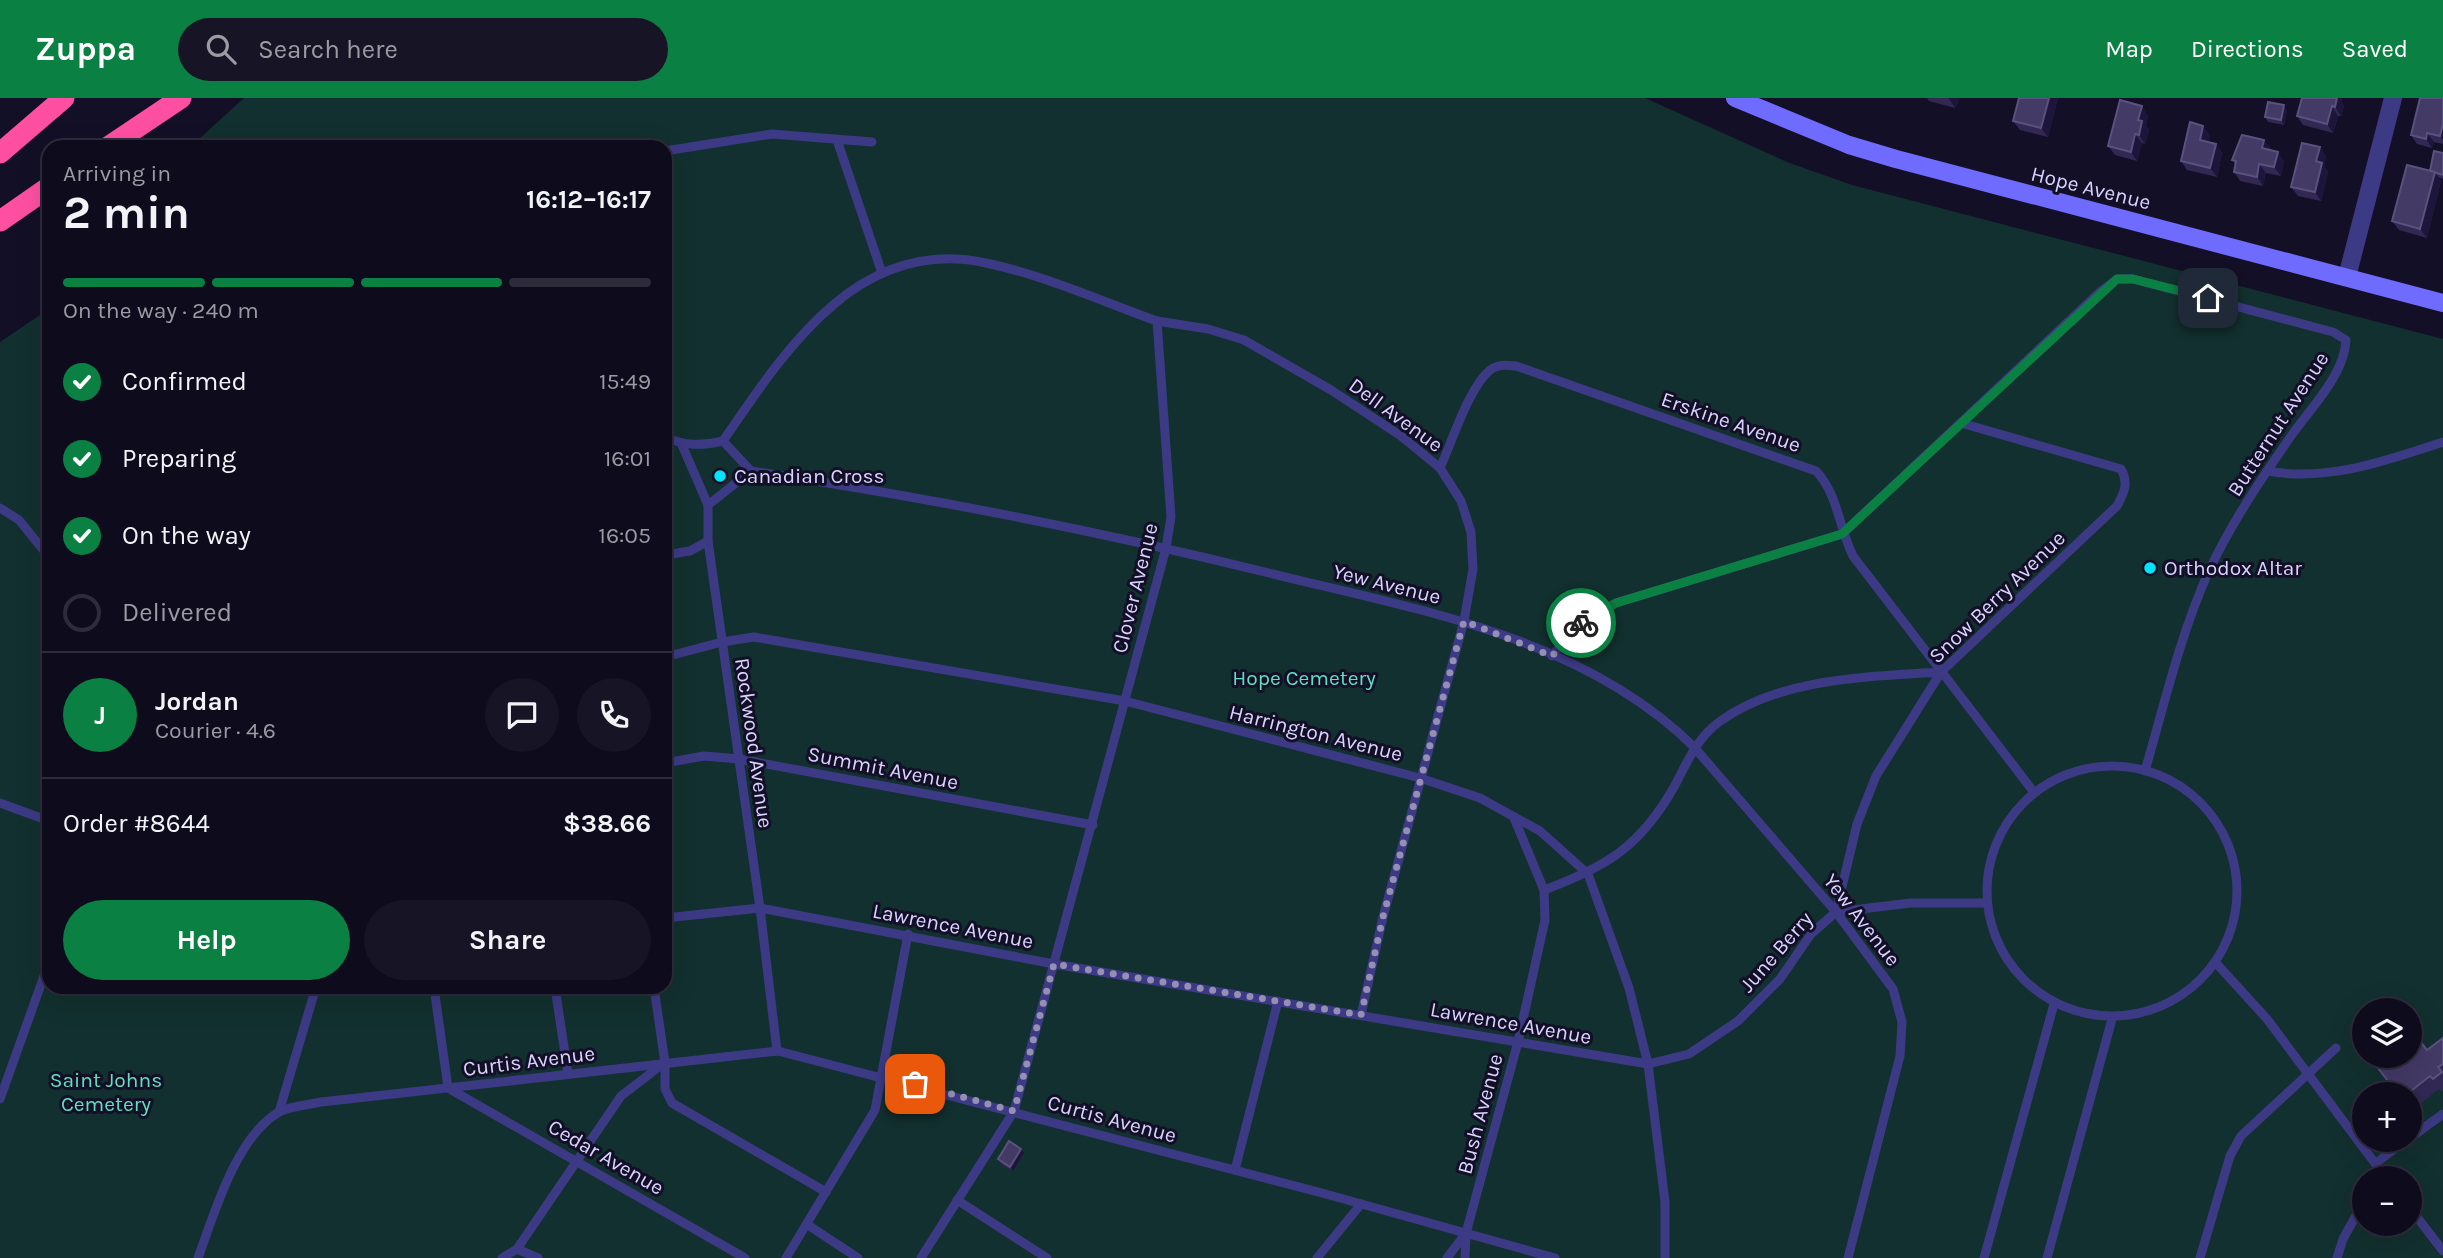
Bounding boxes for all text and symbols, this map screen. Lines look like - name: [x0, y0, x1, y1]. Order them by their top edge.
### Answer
- search box: [178, 18, 668, 81]
- text: Zuppa: [35, 30, 136, 68]
- icon: search: [202, 30, 240, 68]
- text: Search here: [258, 34, 398, 65]
- text: Map: [2105, 35, 2153, 63]
- text: Directions: [2191, 35, 2304, 63]
- text: Saved: [2342, 35, 2408, 63]
- text: Arriving in: [63, 160, 171, 187]
- street label: Hope Avenue: [2029, 162, 2153, 214]
- text: 16:12–16:17: [526, 184, 651, 215]
- text: 2 min: [63, 186, 190, 240]
- pin: [2178, 268, 2238, 328]
- icon: home: [2189, 279, 2227, 317]
- text: On the way · 240 m: [63, 297, 259, 324]
- street label: Butternut Avenue: [2222, 347, 2334, 501]
- icon: check: [63, 363, 101, 401]
- text: Confirmed: [122, 366, 247, 397]
- text: 15:49: [599, 368, 651, 395]
- street label: Dell Avenue: [1344, 373, 1448, 457]
- street label: Erskine Avenue: [1658, 387, 1804, 457]
- icon: check: [63, 440, 101, 478]
- text: Preparing: [122, 443, 236, 474]
- text: 16:01: [604, 445, 651, 472]
- place label: Canadian Cross: [734, 464, 885, 488]
- marker: Canadian Cross: [712, 468, 728, 484]
- icon: check: [63, 517, 101, 555]
- text: On the way: [122, 520, 251, 551]
- street label: Clover Avenue: [1107, 520, 1163, 656]
- text: 16:05: [598, 522, 651, 549]
- street label: Snow Berry Avenue: [1924, 526, 2070, 668]
- place label: Orthodox Altar: [2164, 556, 2302, 580]
- street label: Yew Avenue: [1331, 559, 1443, 609]
- marker: Orthodox Altar: [2142, 560, 2158, 576]
- courier: [1546, 588, 1616, 658]
- text: Delivered: [122, 597, 232, 628]
- icon: bike: [1562, 604, 1600, 642]
- street label: Rockwood Avenue: [730, 656, 778, 830]
- park label: Hope Cemetery: [1232, 666, 1376, 690]
- button: chat: [485, 678, 559, 752]
- button: phone: [577, 678, 651, 752]
- text: Jordan: [155, 686, 239, 717]
- text: J: [94, 700, 106, 731]
- street label: Harrington Avenue: [1227, 700, 1405, 766]
- text: Courier · 4.6: [155, 717, 276, 744]
- street label: Summit Avenue: [806, 742, 960, 794]
- text: Order #8644: [63, 808, 210, 839]
- text: $38.66: [563, 808, 651, 839]
- street label: Yew Avenue: [1819, 869, 1905, 971]
- street label: Lawrence Avenue: [871, 899, 1035, 953]
- button: Help: [63, 900, 350, 980]
- button: Share: [364, 900, 651, 980]
- street label: June Berry: [1735, 907, 1817, 997]
- street label: Lawrence Avenue: [1428, 997, 1594, 1049]
- map controls: [2352, 998, 2422, 1236]
- button: layers: [2352, 998, 2422, 1068]
- street label: Curtis Avenue: [462, 1041, 596, 1081]
- street label: Bush Avenue: [1452, 1051, 1508, 1177]
- pin: [885, 1054, 945, 1114]
- icon: bag: [896, 1065, 934, 1103]
- park label: Saint Johns Cemetery: [50, 1068, 162, 1116]
- button: +: [2352, 1082, 2422, 1152]
- street label: Curtis Avenue: [1045, 1090, 1179, 1148]
- street label: Cedar Avenue: [544, 1114, 668, 1200]
- button: −: [2352, 1166, 2422, 1236]

